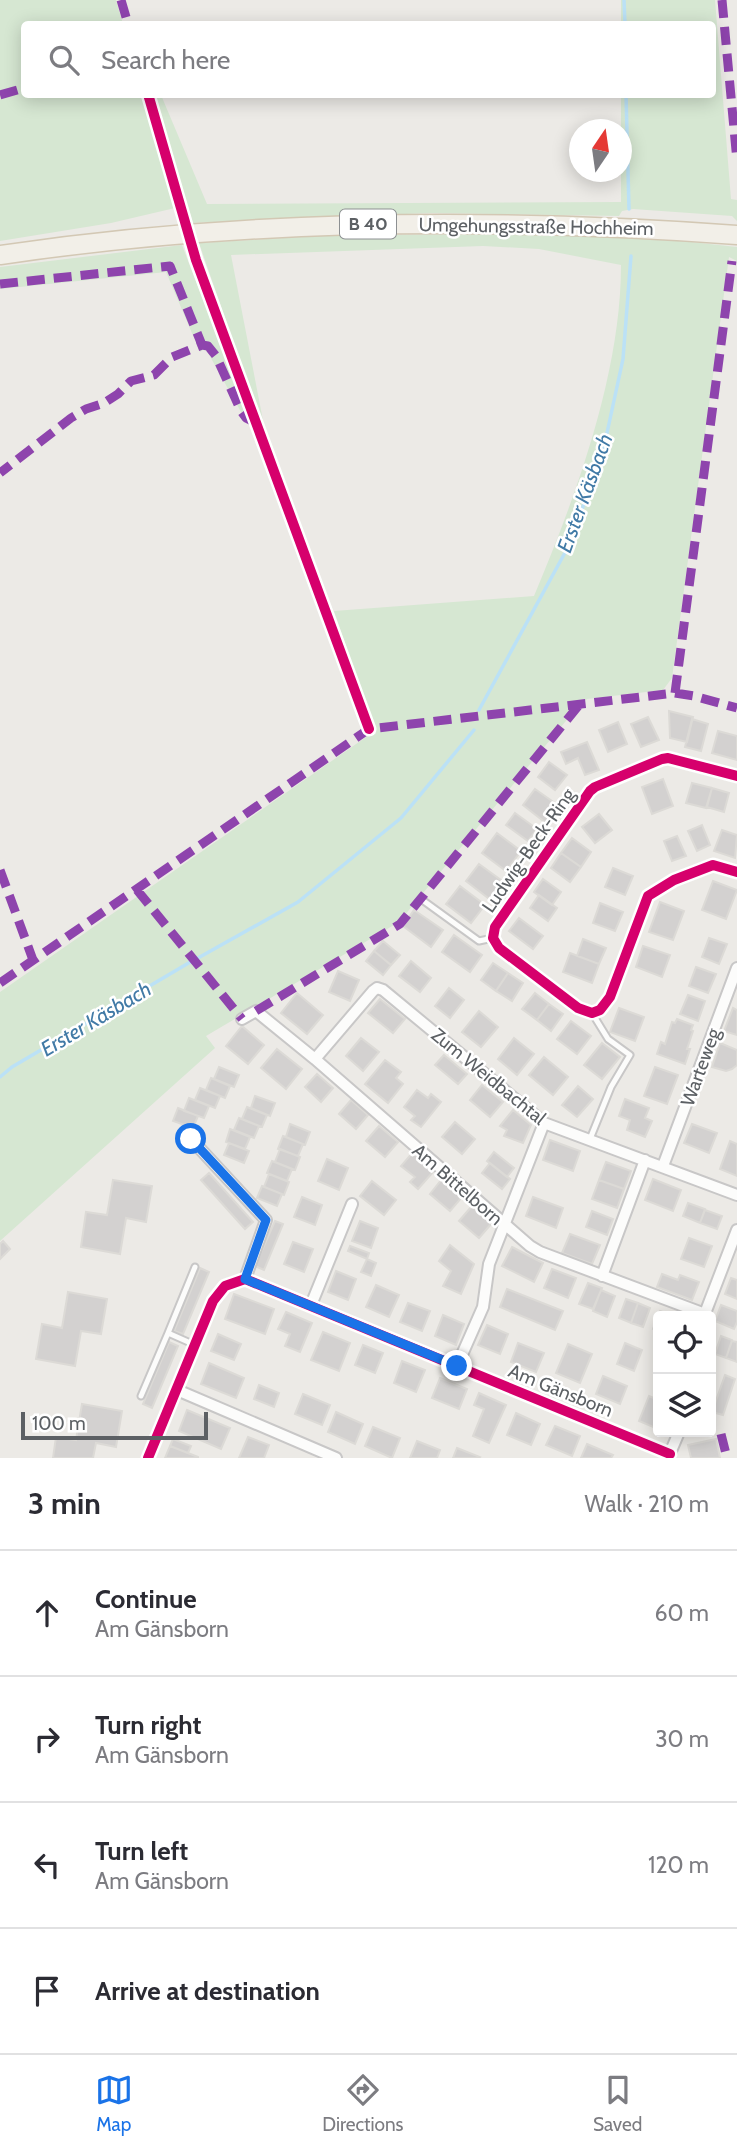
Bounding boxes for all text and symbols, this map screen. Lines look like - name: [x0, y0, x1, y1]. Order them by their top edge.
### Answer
- search box: [21, 21, 716, 98]
- icon: search: [45, 41, 83, 79]
- text: Search here: [101, 44, 230, 76]
- north arrow: [569, 119, 632, 182]
- road number: B 40: [340, 210, 396, 238]
- street label: Umgehungsstraße Hochheim: [418, 213, 654, 240]
- water label: Erster Käsbach: [551, 430, 618, 556]
- street label: Ludwig-Beck-Ring: [477, 783, 580, 917]
- water label: Erster Käsbach: [36, 976, 156, 1061]
- street label: Zum Weidbachtal: [427, 1023, 551, 1130]
- street label: Warteweg: [676, 1025, 725, 1109]
- route start: [175, 1123, 206, 1154]
- street label: Am Bittelborn: [408, 1139, 508, 1230]
- map controls: [653, 1311, 716, 1437]
- button: locate: [653, 1311, 716, 1374]
- route end: [441, 1350, 472, 1381]
- street label: Am Gänsborn: [505, 1359, 616, 1422]
- button: layers: [653, 1374, 716, 1437]
- scale bar: [21, 1409, 208, 1441]
- text: 100 m: [32, 1412, 86, 1435]
- text: 3 min: [28, 1485, 101, 1522]
- text: Walk · 210 m: [585, 1490, 709, 1518]
- text: Continue: [95, 1583, 197, 1615]
- icon: ahead: [28, 1594, 66, 1632]
- text: 60 m: [655, 1599, 709, 1627]
- text: Am Gänsborn: [95, 1615, 229, 1643]
- text: Turn right: [95, 1709, 201, 1741]
- icon: right: [28, 1720, 66, 1758]
- text: 30 m: [655, 1725, 709, 1753]
- text: Am Gänsborn: [95, 1741, 229, 1769]
- text: Turn left: [95, 1835, 188, 1867]
- icon: left: [28, 1846, 66, 1884]
- text: 120 m: [648, 1851, 709, 1879]
- text: Am Gänsborn: [95, 1867, 229, 1895]
- icon: arrive: [28, 1972, 66, 2010]
- text: Arrive at destination: [95, 1975, 320, 2007]
- tab: Map: [95, 2071, 133, 2136]
- tab: Directions: [322, 2071, 403, 2136]
- tab: Saved: [593, 2071, 642, 2136]

